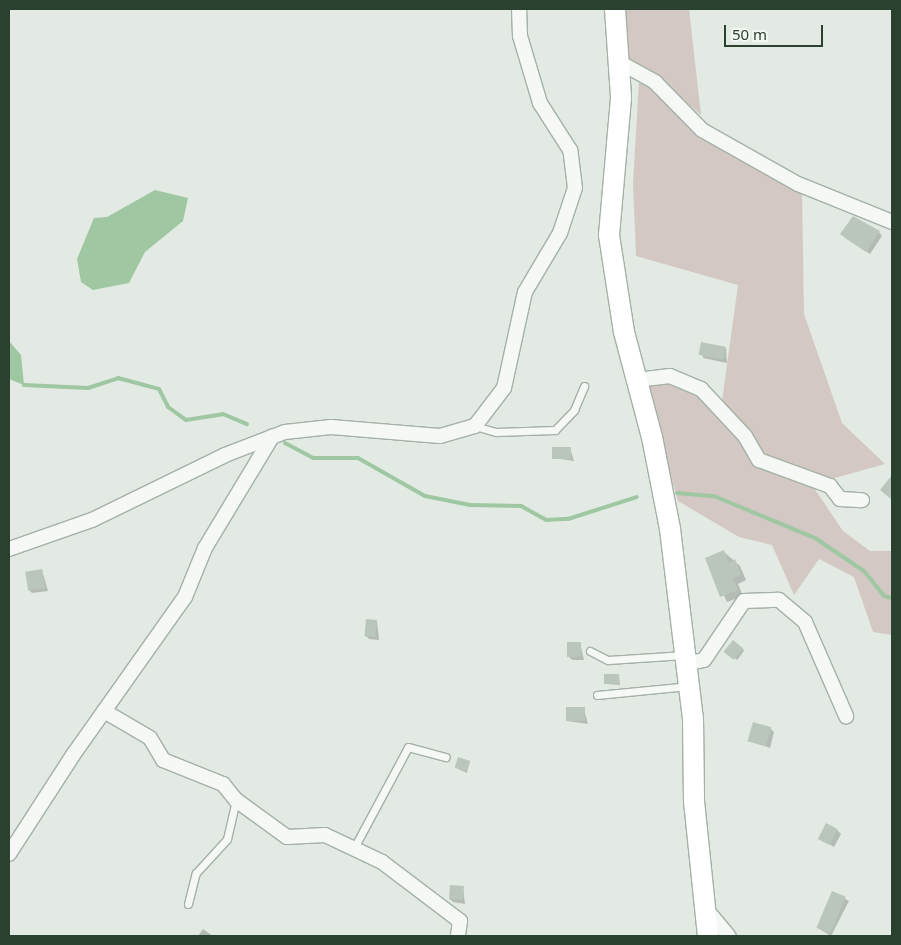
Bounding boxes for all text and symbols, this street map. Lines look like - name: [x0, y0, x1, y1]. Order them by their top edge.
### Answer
- scale bar: [726, 15, 825, 47]
- text: 50 m: [732, 24, 767, 44]

